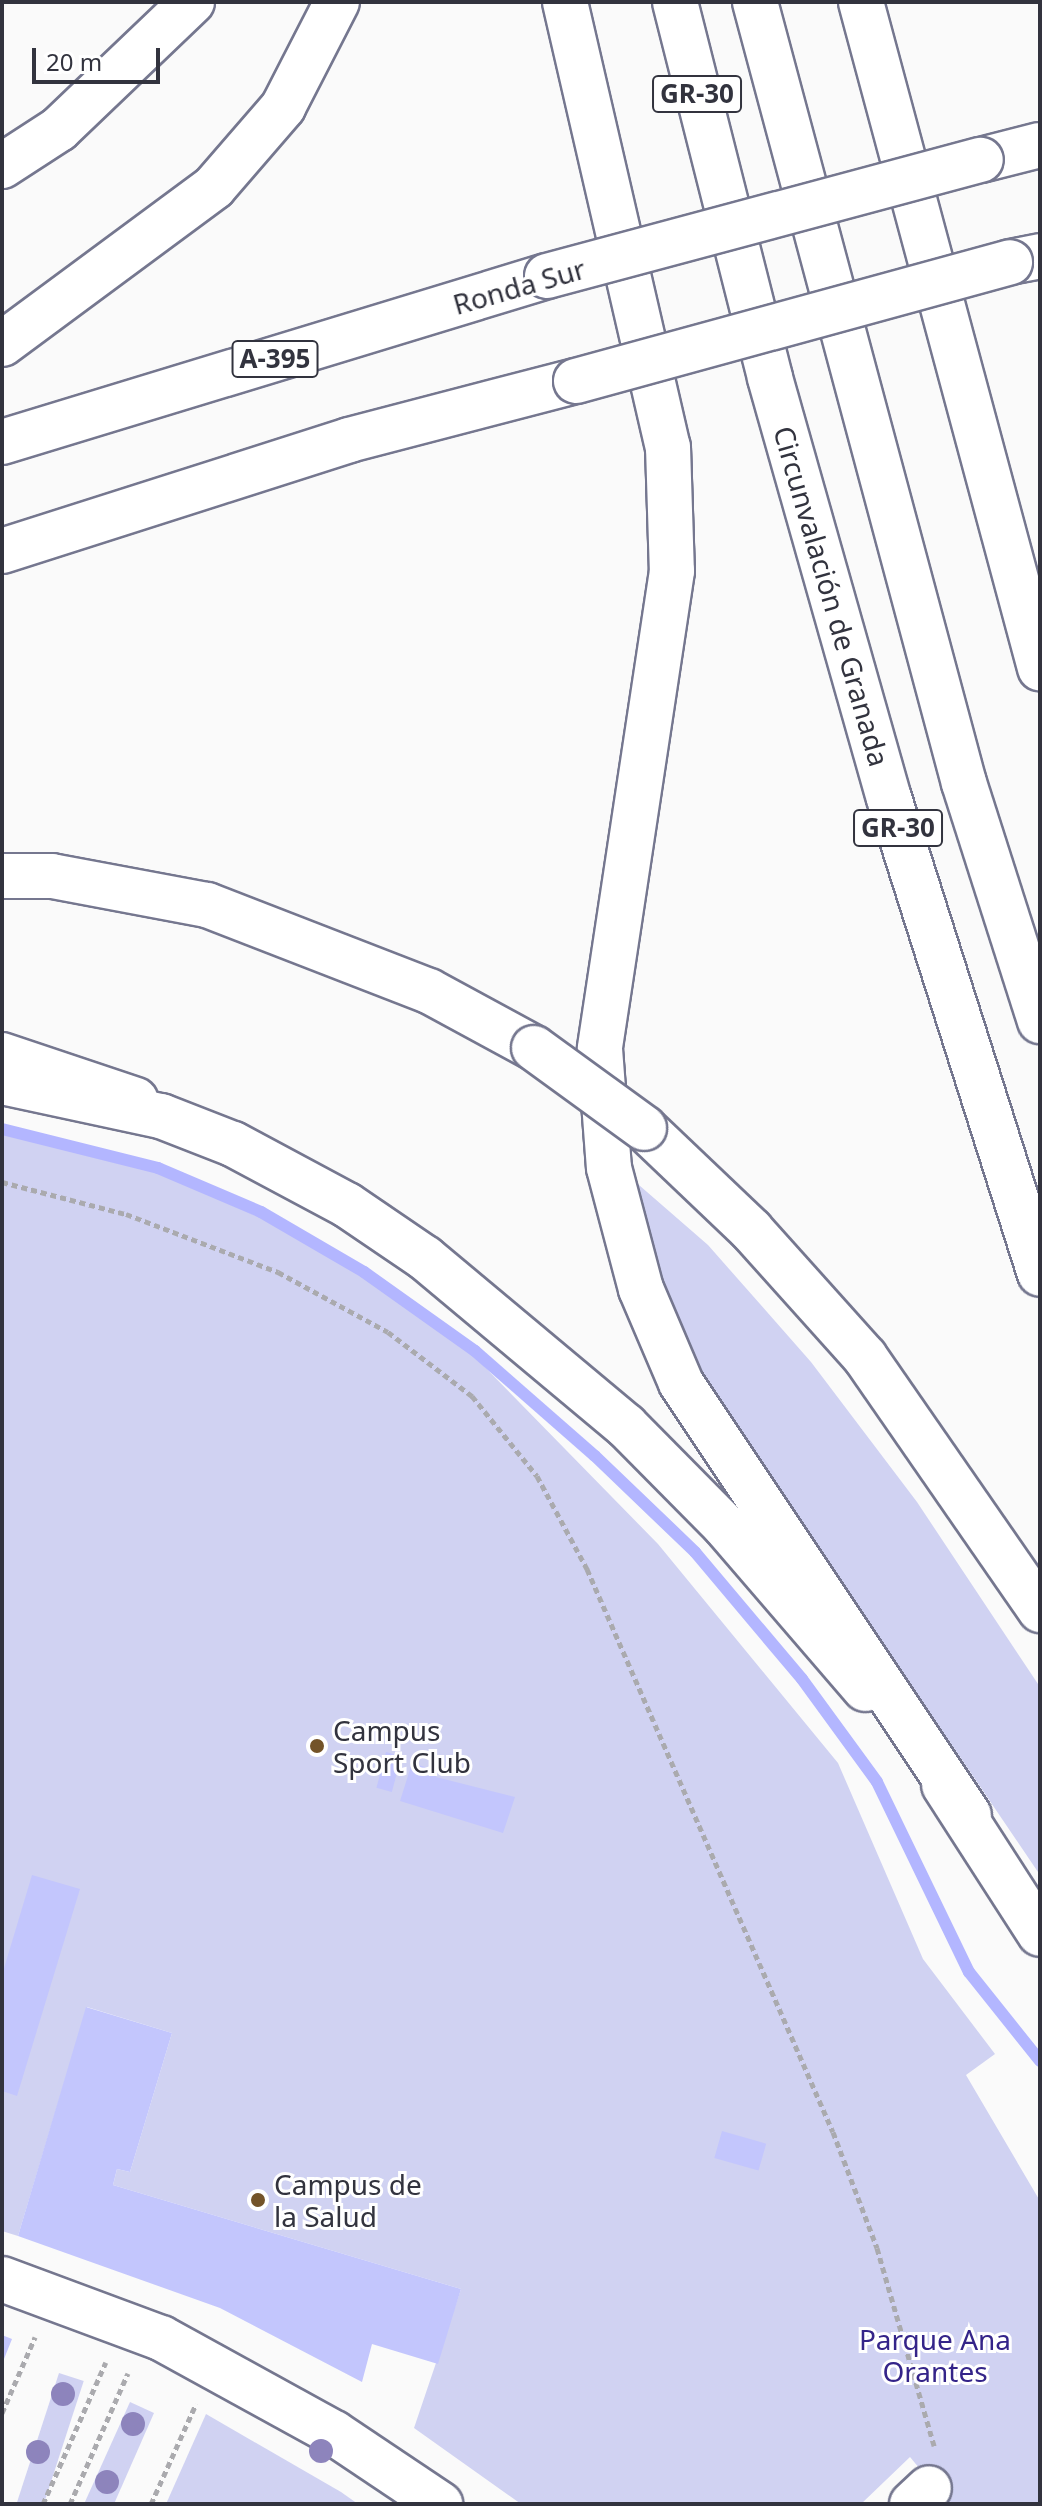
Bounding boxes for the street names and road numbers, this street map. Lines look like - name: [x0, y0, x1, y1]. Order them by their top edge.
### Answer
- road number: GR-30: [651, 72, 743, 116]
- street label: Ronda Sur: [449, 251, 589, 321]
- road number: A-395: [231, 337, 319, 381]
- street label: Circunvalación de Granada: [767, 422, 897, 770]
- road number: GR-30: [852, 806, 944, 850]

